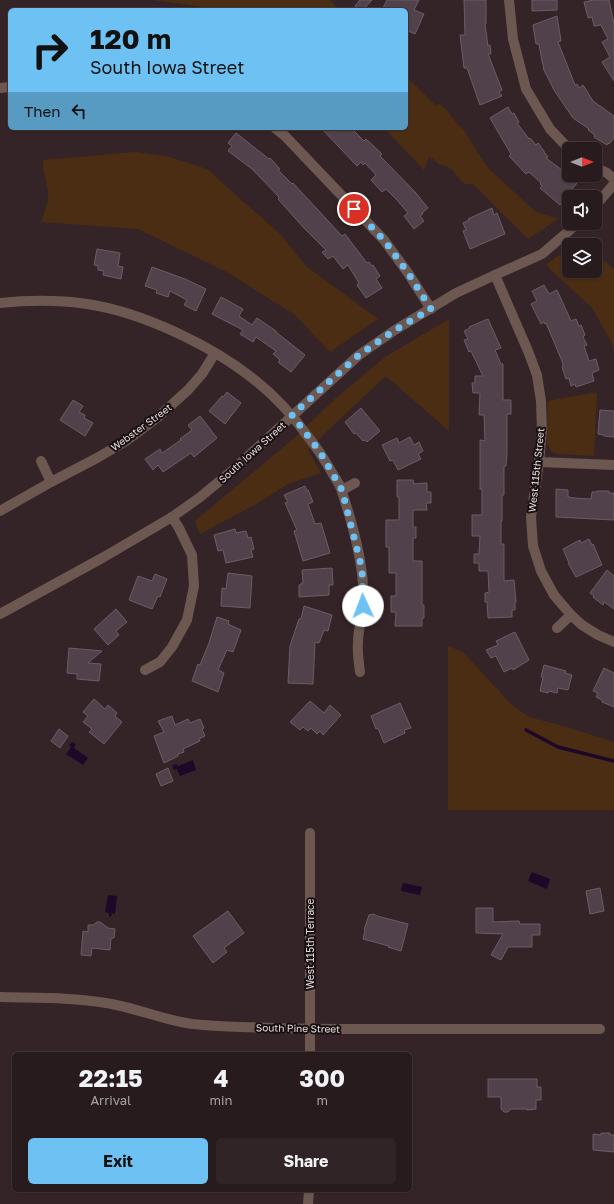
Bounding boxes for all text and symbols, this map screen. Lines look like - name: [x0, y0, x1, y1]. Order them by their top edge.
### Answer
- text: 120 m: [90, 22, 171, 55]
- icon: right: [24, 24, 76, 76]
- text: South Iowa Street: [90, 56, 244, 78]
- icon: left: [68, 100, 90, 122]
- text: Then: [24, 102, 60, 120]
- north arrow: [562, 142, 602, 182]
- map controls: [562, 142, 602, 278]
- button: sound: [562, 190, 602, 230]
- pin: [337, 192, 371, 226]
- icon: arrive: [343, 198, 365, 220]
- button: layers: [562, 238, 602, 278]
- street label: Webster Street: [108, 401, 174, 453]
- street label: South Iowa Street: [216, 419, 288, 485]
- street label: West 115th Street: [526, 427, 546, 513]
- position arrow: [342, 585, 384, 627]
- street label: West 115th Terrace: [304, 898, 316, 989]
- street label: South Pine Street: [256, 1021, 340, 1035]
- text: 22:15: [79, 1063, 143, 1092]
- text: 4: [214, 1063, 229, 1092]
- text: 300: [299, 1063, 345, 1092]
- text: Arrival: [90, 1092, 131, 1108]
- text: min: [210, 1092, 233, 1108]
- text: m: [317, 1092, 328, 1108]
- button: Exit: [28, 1138, 208, 1184]
- button: Share: [216, 1138, 396, 1184]

